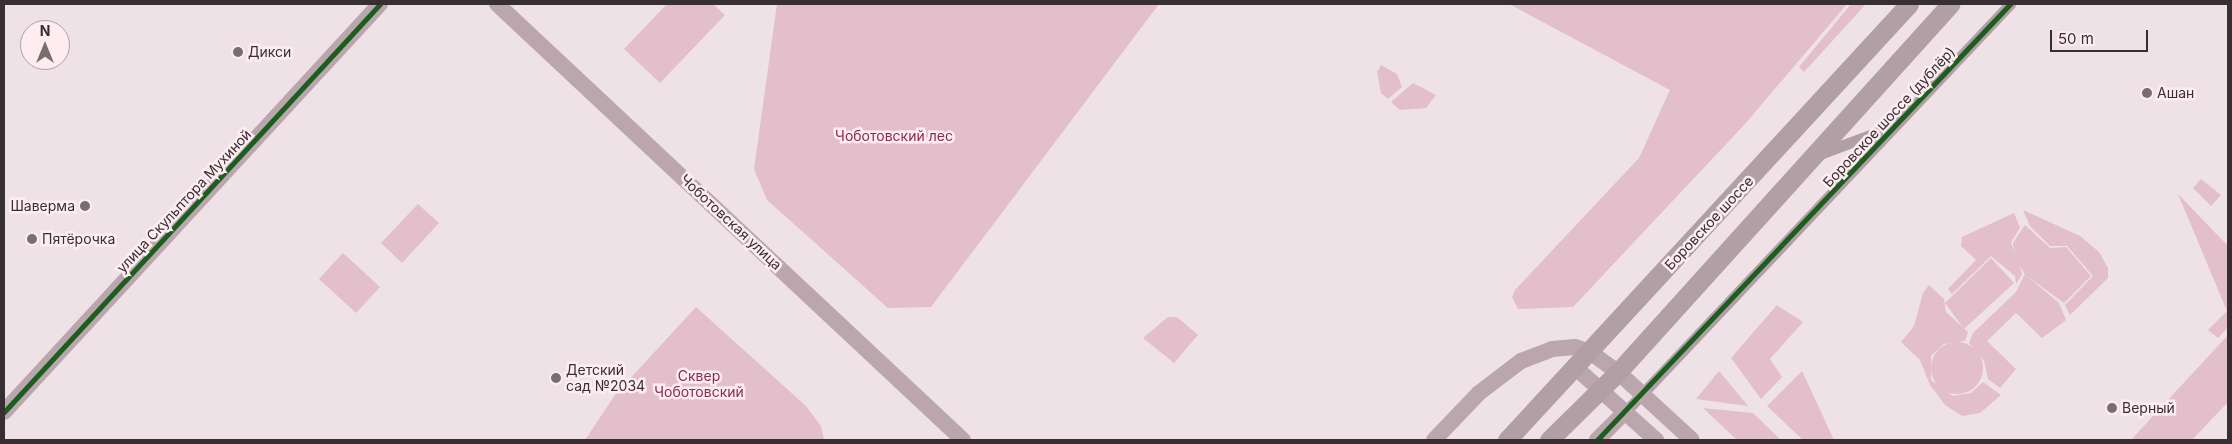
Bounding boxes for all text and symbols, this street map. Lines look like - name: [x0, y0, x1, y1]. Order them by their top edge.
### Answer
- north arrow: [20, 20, 70, 70]
- scale bar: [2052, 20, 2150, 52]
- text: N: [40, 22, 50, 39]
- text: 50 m: [2058, 29, 2094, 48]
- street label: Боровское шоссе (дублёр): [1819, 43, 1959, 191]
- place label: Дикси: [248, 44, 291, 60]
- marker: Дикси: [232, 46, 244, 58]
- place label: Ашан: [2157, 85, 2194, 101]
- marker: Ашан: [2141, 87, 2153, 99]
- street label: улица Скульптора Мухиной: [113, 126, 255, 276]
- park label: Чоботовский лес: [835, 128, 953, 144]
- street label: Чоботовская улица: [677, 171, 785, 273]
- street label: Боровское шоссе: [1661, 173, 1757, 273]
- place label: Шаверма: [10, 198, 75, 214]
- marker: Шаверма: [79, 200, 91, 212]
- place label: Пятёрочка: [42, 231, 115, 247]
- marker: Пятёрочка: [26, 233, 38, 245]
- place label: Детский сад №2034: [566, 362, 645, 394]
- park label: Сквер Чоботовский: [654, 368, 744, 401]
- marker: Детский сад №2034: [550, 372, 562, 384]
- place label: Верный: [2122, 400, 2175, 416]
- marker: Верный: [2106, 402, 2118, 414]

